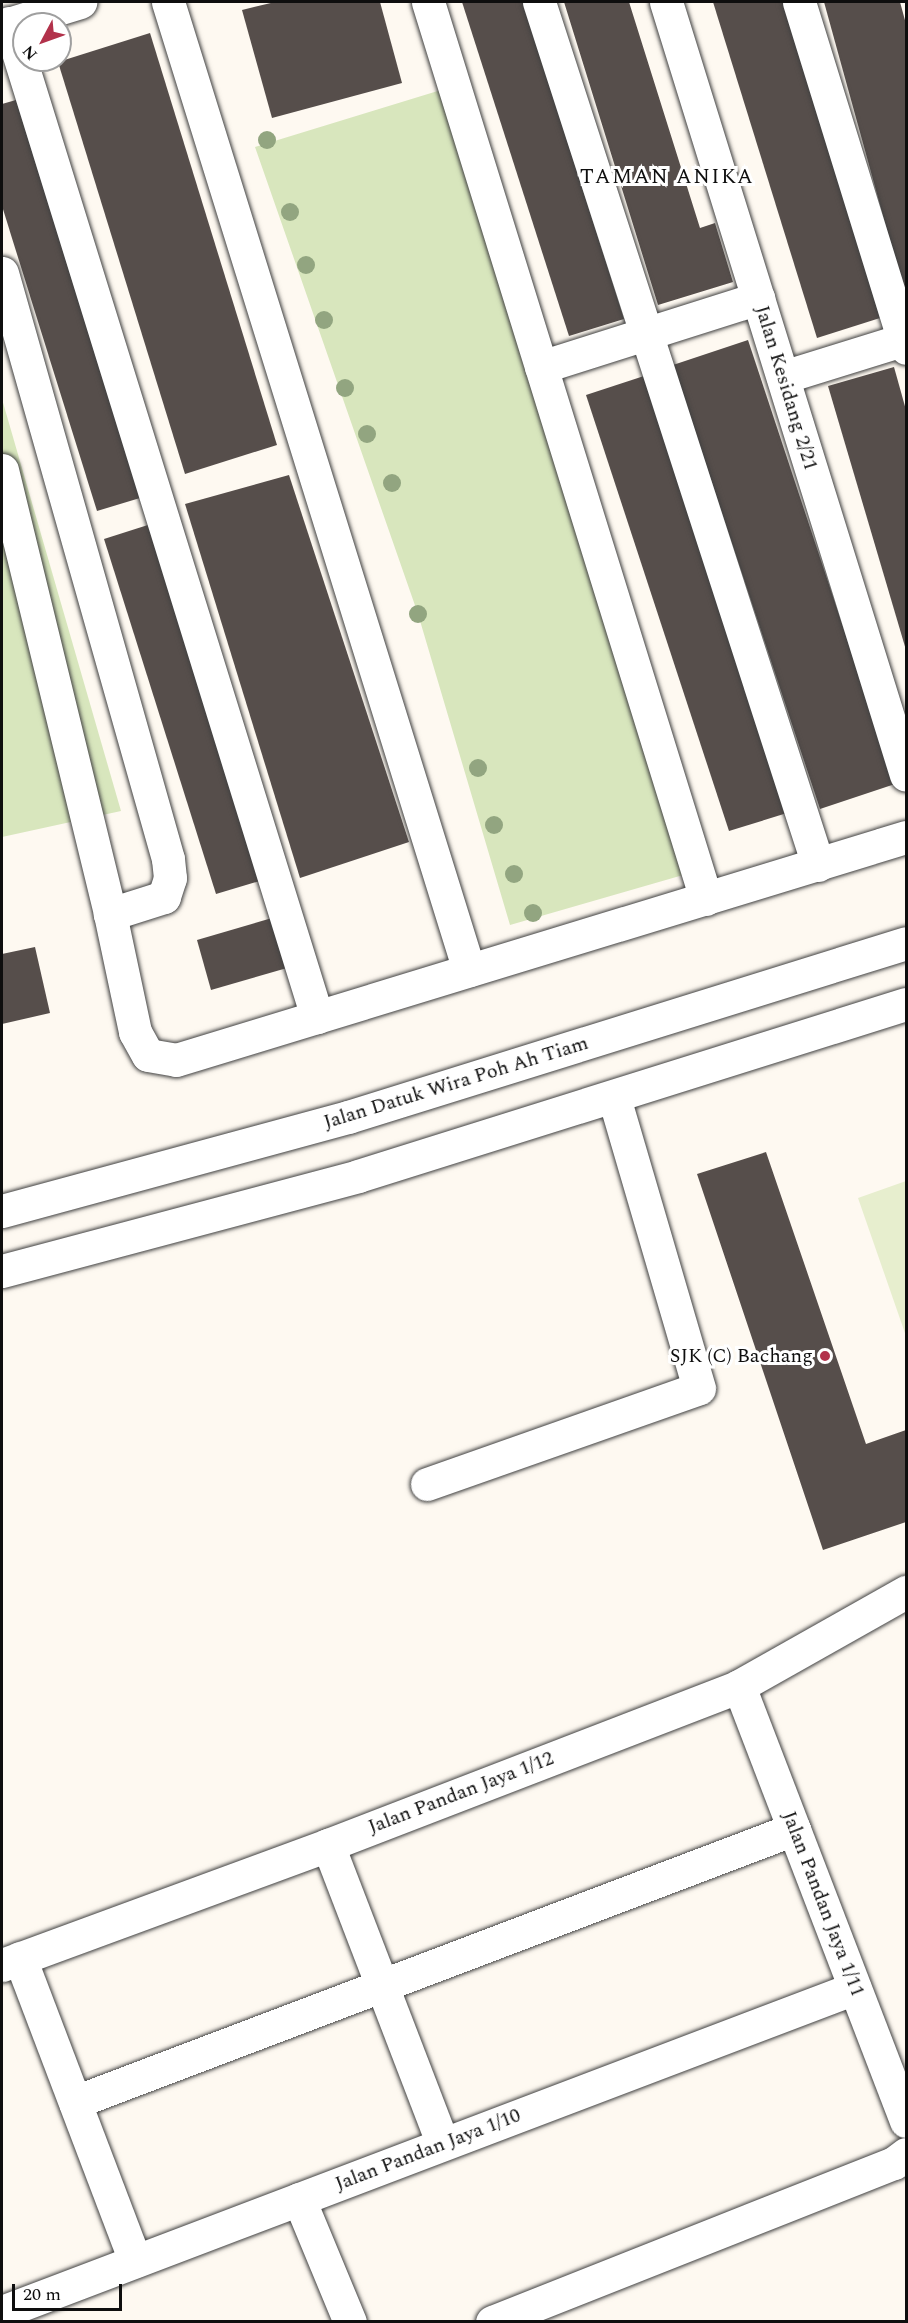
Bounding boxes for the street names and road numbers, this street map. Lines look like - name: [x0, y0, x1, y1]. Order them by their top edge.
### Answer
- street label: Jalan Kesidang 2/21: [750, 303, 822, 473]
- street label: Jalan Datuk Wira Poh Ah Tiam: [321, 1031, 591, 1135]
- street label: Jalan Pandan Jaya 1/12: [365, 1747, 557, 1839]
- street label: Jalan Pandan Jaya 1/11: [777, 1808, 869, 2000]
- street label: Jalan Pandan Jaya 1/10: [332, 2104, 524, 2196]

